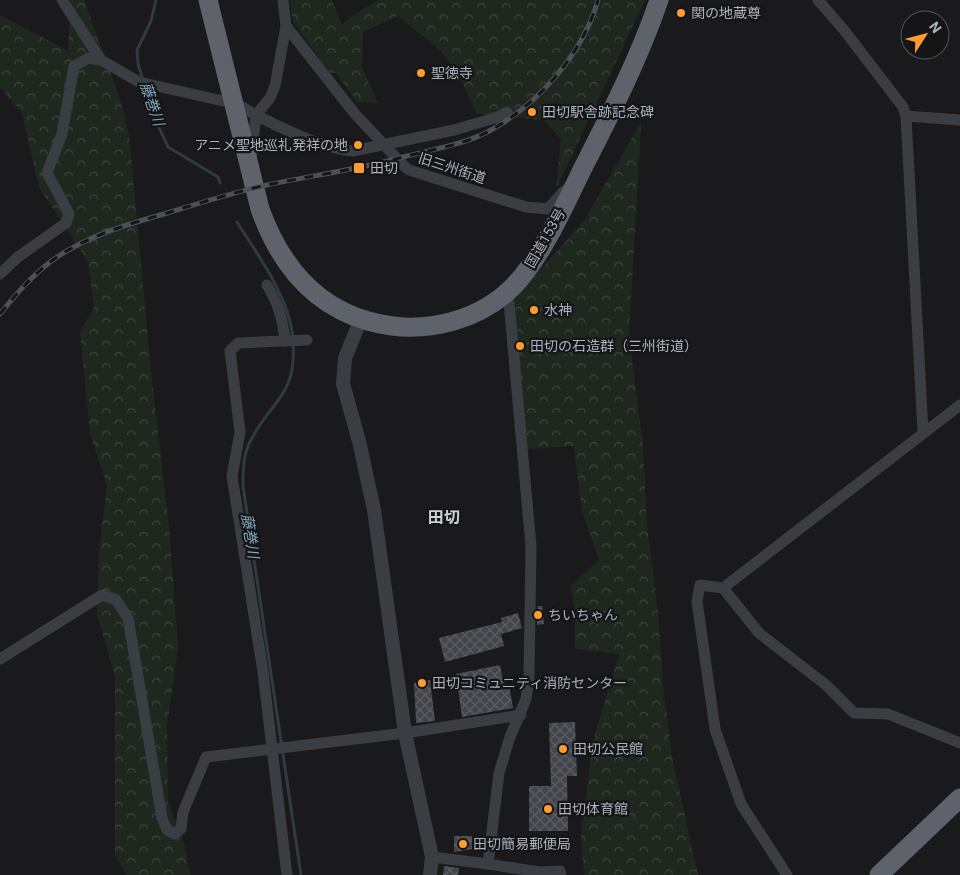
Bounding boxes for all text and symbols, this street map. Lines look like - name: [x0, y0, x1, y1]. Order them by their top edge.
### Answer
- place label: 関の地蔵尊: [691, 5, 761, 21]
- marker: 関の地蔵尊: [675, 7, 687, 19]
- north arrow: [900, 10, 950, 60]
- text: N: [926, 19, 945, 36]
- place label: 聖徳寺: [431, 65, 473, 81]
- marker: 聖徳寺: [415, 67, 427, 79]
- water label: 藤巻川: [136, 80, 168, 130]
- place label: 田切駅舎跡記念碑: [542, 104, 654, 120]
- marker: 田切駅舎跡記念碑: [526, 106, 538, 118]
- place label: アニメ聖地巡礼発祥の地: [194, 137, 348, 153]
- marker: アニメ聖地巡礼発祥の地: [352, 139, 364, 151]
- street label: 旧三州街道: [416, 150, 488, 186]
- place label: 田切: [370, 160, 398, 176]
- marker: 田切: [352, 161, 366, 175]
- street label: 国道153号: [522, 206, 568, 270]
- place label: 水神: [544, 302, 572, 318]
- marker: 水神: [528, 304, 540, 316]
- place label: 田切の石造群（三州街道）: [530, 338, 698, 354]
- marker: 田切の石造群（三州街道）: [514, 340, 526, 352]
- district label: 田切: [428, 508, 460, 527]
- water label: 藤巻川: [238, 512, 263, 562]
- place label: ちいちゃん: [548, 607, 618, 623]
- marker: ちいちゃん: [532, 609, 544, 621]
- place label: 田切コミュニティ消防センター: [432, 675, 627, 691]
- marker: 田切コミュニティ消防センター: [416, 677, 428, 689]
- place label: 田切公民館: [573, 741, 643, 757]
- marker: 田切公民館: [557, 743, 569, 755]
- place label: 田切体育館: [558, 801, 628, 817]
- marker: 田切体育館: [542, 803, 554, 815]
- place label: 田切簡易郵便局: [473, 836, 571, 852]
- marker: 田切簡易郵便局: [457, 838, 469, 850]

